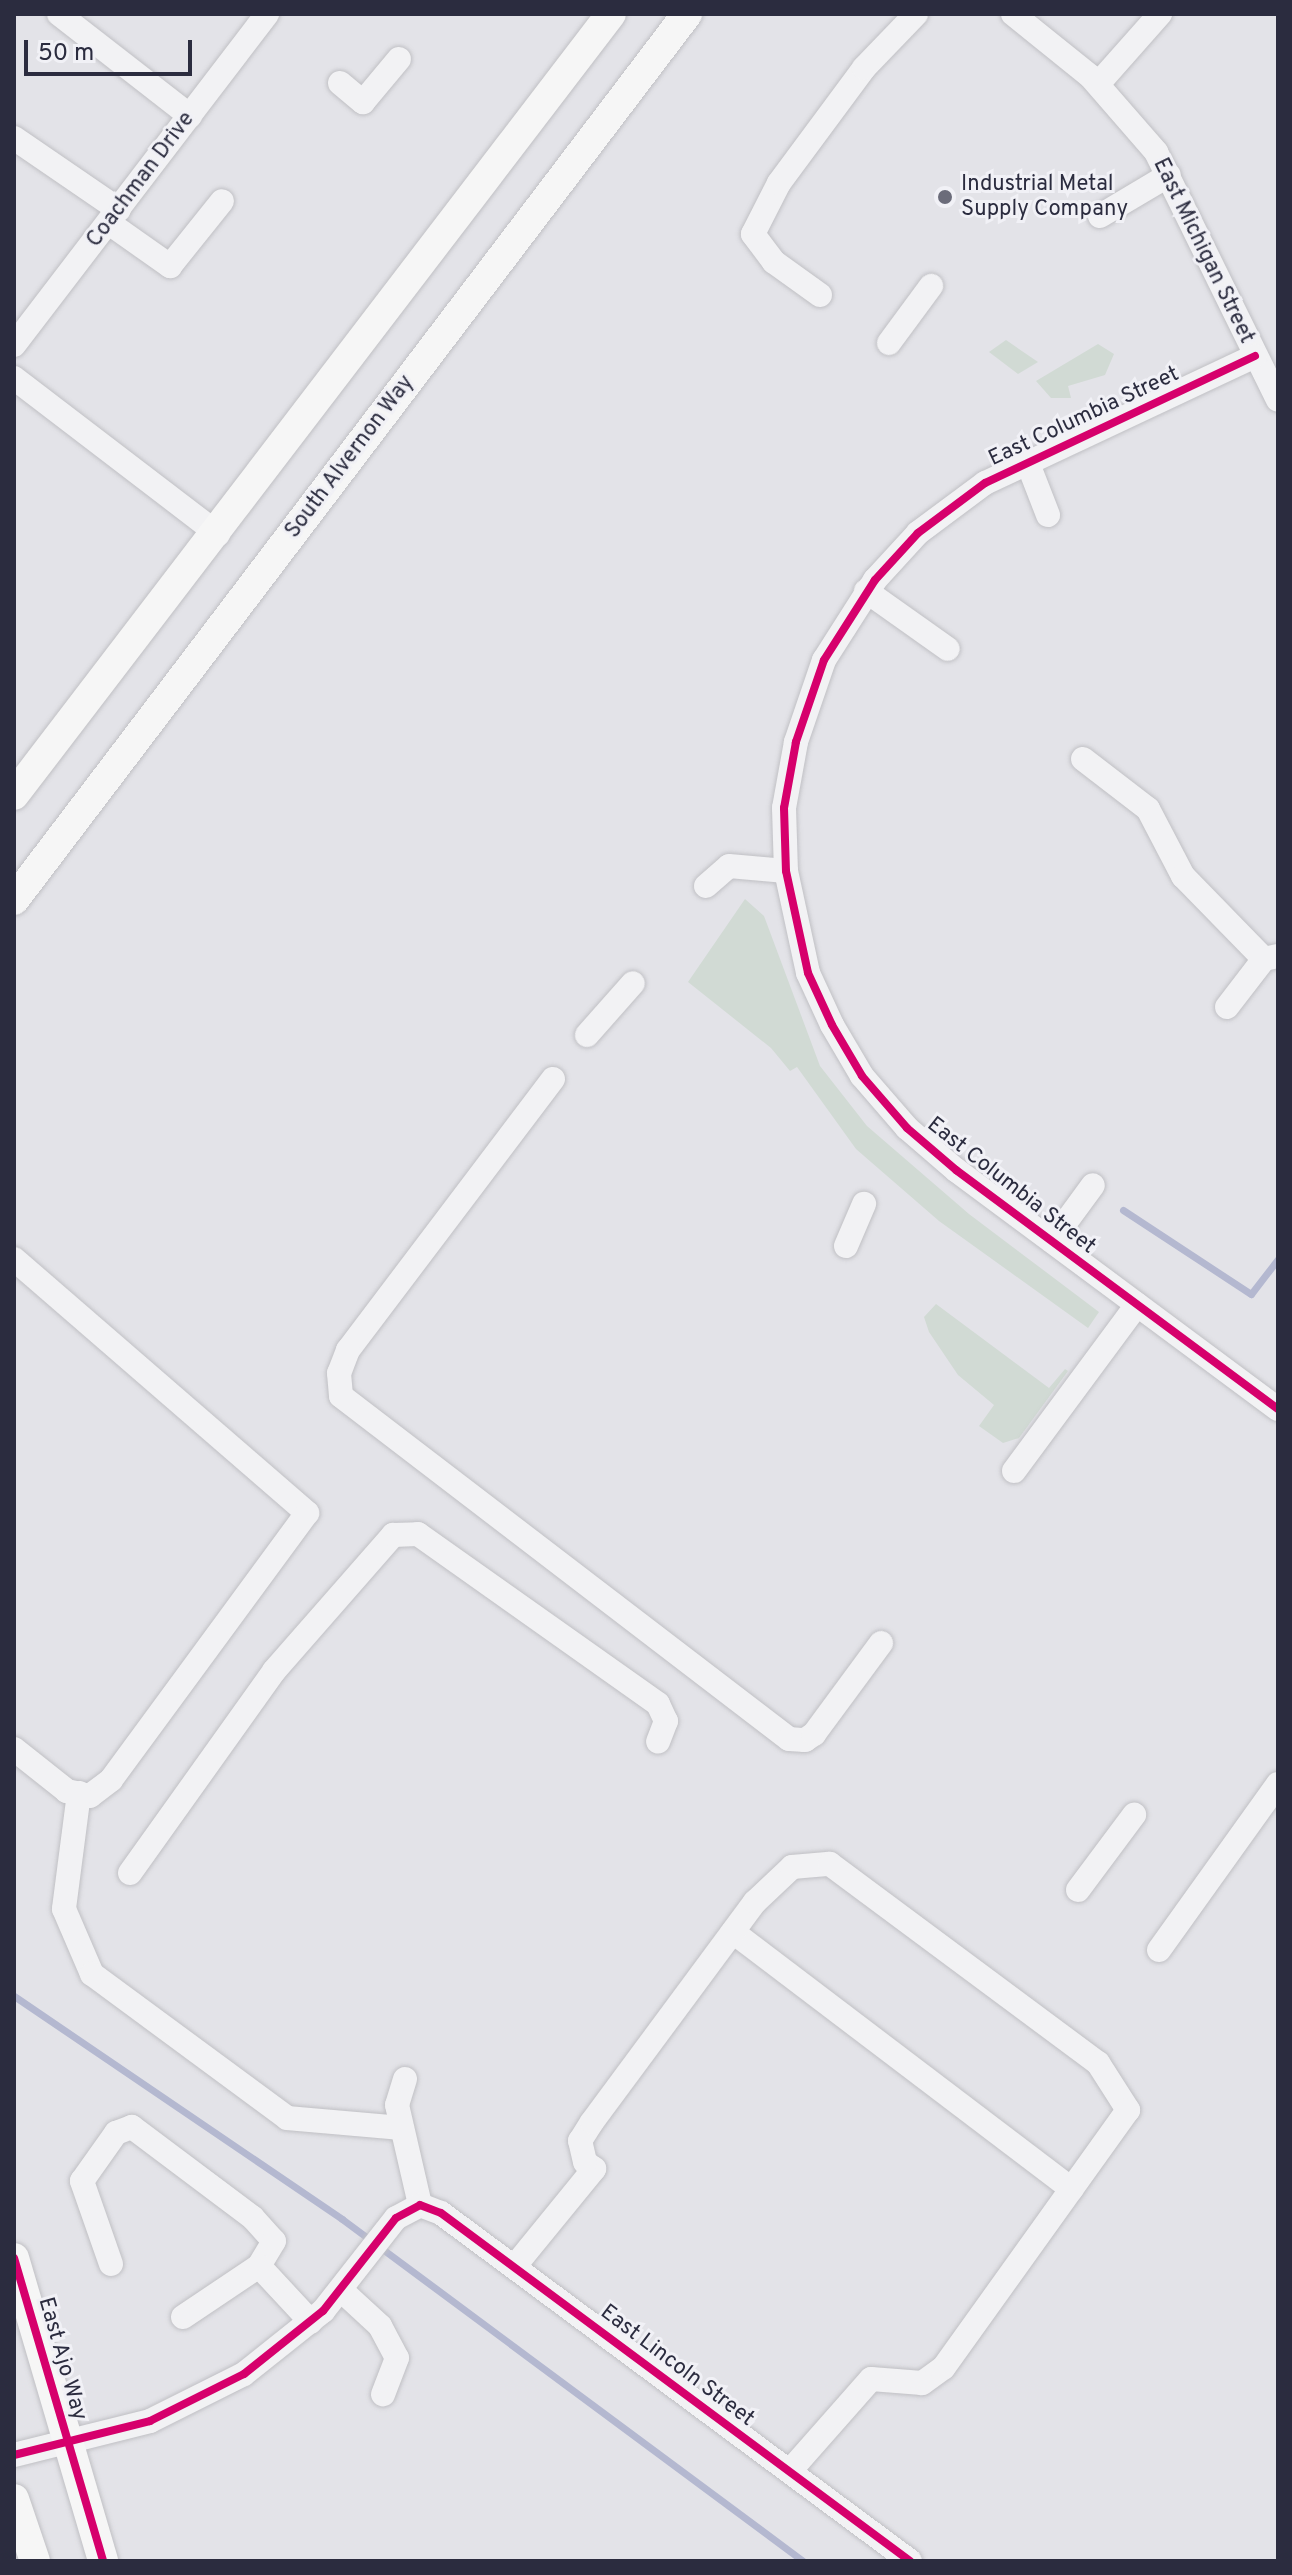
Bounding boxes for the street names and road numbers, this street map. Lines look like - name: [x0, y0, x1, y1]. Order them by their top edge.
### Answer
- street label: Coachman Drive: [81, 107, 201, 253]
- street label: East Michigan Street: [1147, 154, 1259, 348]
- street label: East Columbia Street: [985, 361, 1183, 473]
- street label: South Alvernon Way: [280, 370, 420, 544]
- street label: East Columbia Street: [921, 1112, 1101, 1260]
- street label: East Ajo Way: [32, 2294, 92, 2424]
- street label: East Lincoln Street: [595, 2299, 759, 2433]

